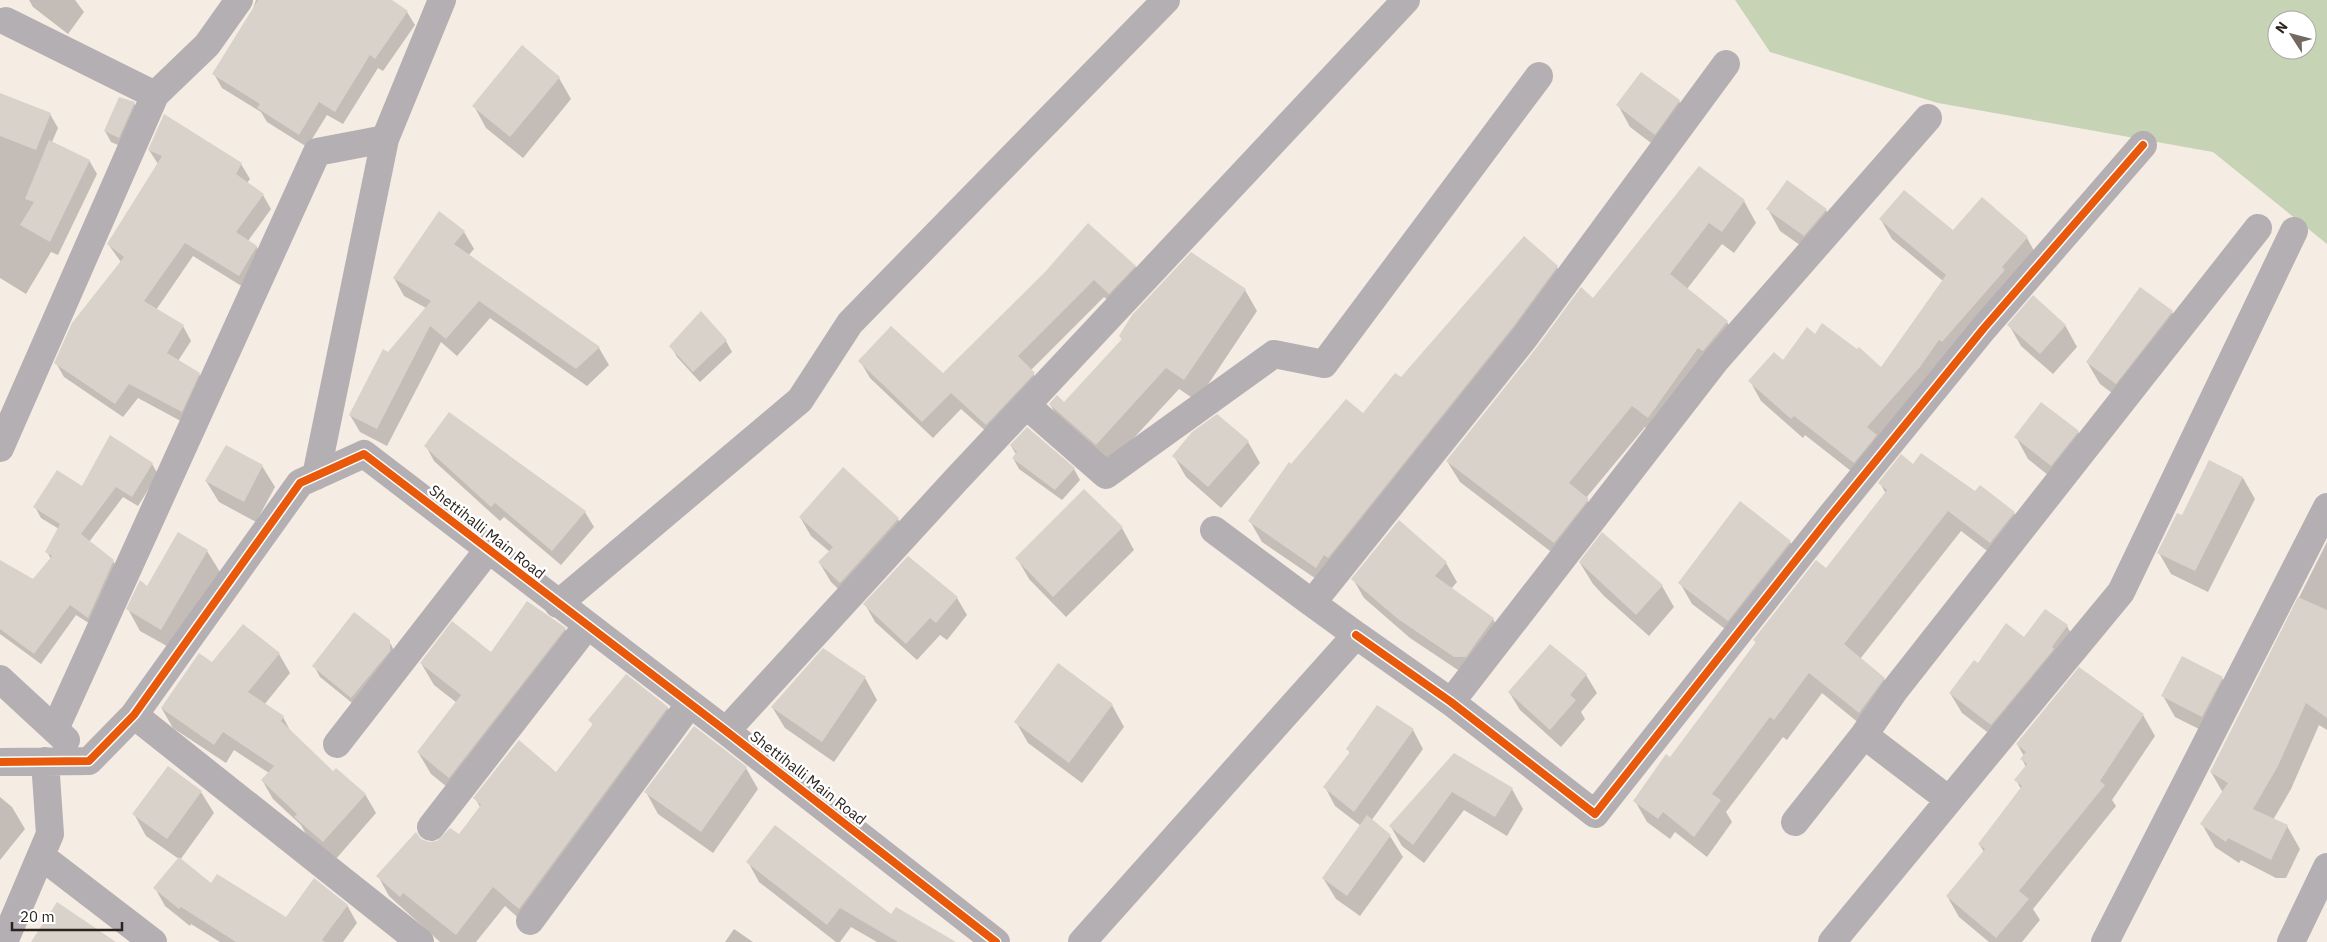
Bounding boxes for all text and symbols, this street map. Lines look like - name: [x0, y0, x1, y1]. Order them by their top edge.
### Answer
- north arrow: [2267, 10, 2317, 60]
- text: N: [2271, 18, 2292, 37]
- street label: Shettihalli Main Road: [426, 480, 549, 583]
- street label: Shettihalli Main Road: [747, 726, 870, 829]
- scale bar: [12, 900, 122, 932]
- text: 20 m: [20, 907, 55, 926]

